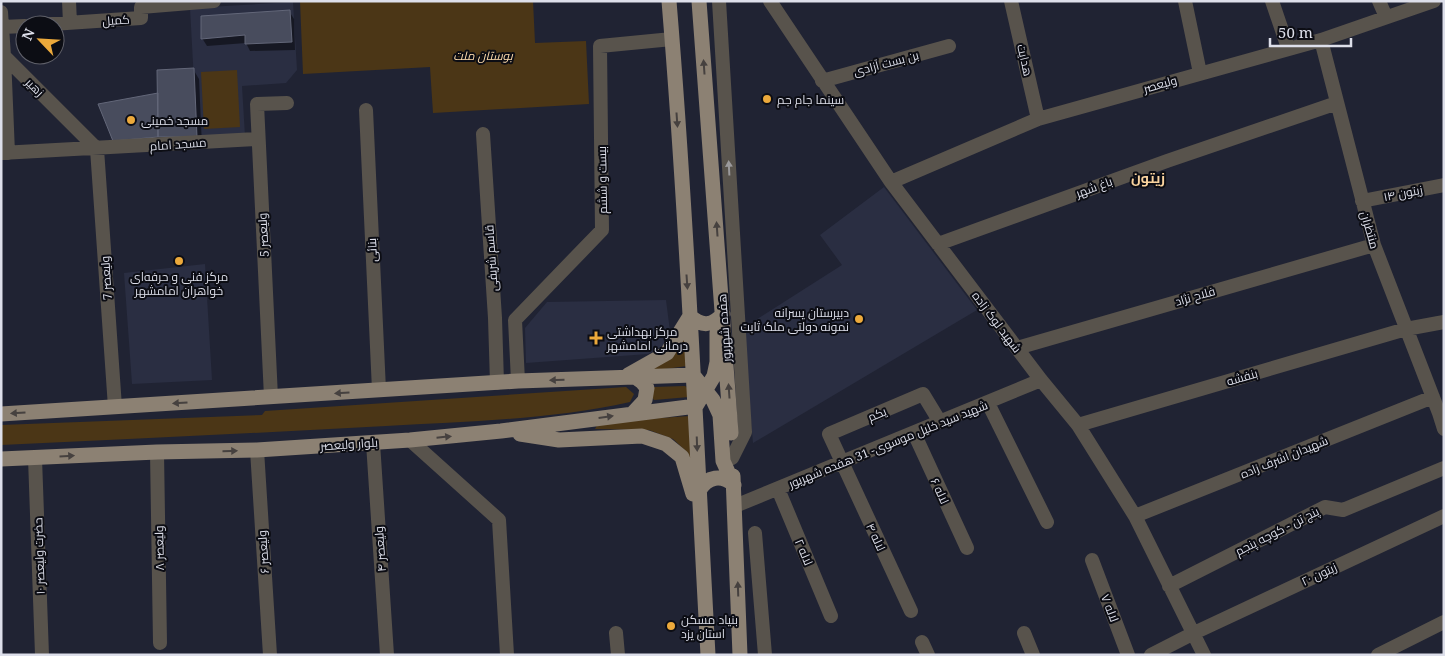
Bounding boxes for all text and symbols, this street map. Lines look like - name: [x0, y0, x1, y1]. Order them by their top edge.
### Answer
- street label: کمیل: [102, 11, 130, 29]
- north arrow: [15, 15, 65, 65]
- scale bar: [1270, 15, 1351, 47]
- text: 50 m: [1278, 22, 1313, 42]
- text: N: [17, 25, 39, 43]
- street label: هدایت: [1013, 42, 1037, 78]
- street label: بن بست آزادی: [851, 46, 921, 80]
- park label: بوستان ملت: [453, 47, 514, 64]
- one-way arrow: [700, 59, 708, 75]
- street label: ولیعصر: [1140, 71, 1179, 97]
- street label: زهیر: [21, 73, 48, 100]
- place label: سینما جام جم: [777, 91, 844, 108]
- marker: سینما جام جم: [761, 93, 773, 105]
- place label: مسجد خمینی: [141, 112, 208, 129]
- one-way arrow: [674, 112, 682, 128]
- marker: مسجد خمینی: [125, 114, 137, 126]
- street label: مسجد امام: [149, 134, 207, 154]
- street label: بیست و ششم: [593, 146, 611, 214]
- one-way arrow: [725, 159, 733, 175]
- district label: زیتون: [1131, 168, 1165, 187]
- street label: باغ شهر: [1072, 173, 1115, 202]
- street label: زیتون ۱۴: [1382, 181, 1424, 205]
- street label: منتظران: [1357, 209, 1383, 251]
- street label: ولیعصر 5: [253, 212, 273, 258]
- one-way arrow: [712, 221, 720, 237]
- street label: قاسم شریفی: [480, 224, 502, 292]
- street label: بنائی: [363, 238, 381, 262]
- street label: ولیعصر 7: [96, 255, 116, 301]
- marker: مرکز فنی و حرفه‌ای خواهران امامشهر: [173, 255, 185, 267]
- place label: مرکز فنی و حرفه‌ای خواهران امامشهر: [130, 268, 228, 299]
- one-way arrow: [684, 274, 692, 290]
- street label: فلاح نژاد: [1173, 282, 1217, 310]
- street label: شهید لوک زاده: [968, 288, 1026, 356]
- street label: هفده شهریور: [713, 293, 735, 364]
- place label: دبیرستان پسرانه نمونه دولتی ملک ثابت: [741, 304, 849, 335]
- marker: دبیرستان پسرانه نمونه دولتی ملک ثابت: [853, 313, 865, 325]
- place label: مرکز بهداشتی درمانی امامشهر: [606, 323, 688, 354]
- marker: مرکز بهداشتی درمانی امامشهر: [589, 331, 603, 345]
- street label: بنفشه: [1224, 364, 1260, 390]
- one-way arrow: [548, 377, 564, 385]
- one-way arrow: [724, 383, 732, 399]
- one-way arrow: [334, 389, 350, 397]
- street label: شهید سید خلیل موسوی- 31 هفده شهریور: [785, 396, 990, 492]
- one-way arrow: [172, 399, 188, 407]
- street label: یکم: [865, 402, 890, 426]
- one-way arrow: [9, 409, 25, 417]
- one-way arrow: [598, 413, 614, 421]
- street label: شهیدان اشرف زاده: [1238, 432, 1331, 482]
- one-way arrow: [437, 433, 453, 441]
- street label: بلوار ولیعصر: [319, 434, 378, 455]
- one-way arrow: [693, 436, 701, 452]
- one-way arrow: [222, 447, 238, 455]
- one-way arrow: [60, 452, 76, 460]
- street label: لاله ۶: [927, 475, 953, 507]
- street label: پنج تن - کوچه پنجم: [1232, 502, 1323, 560]
- street label: حضرت ولیعصر ۱۰: [29, 517, 49, 595]
- street label: لاله ۴: [862, 520, 890, 554]
- street label: ولیعصر ۸: [150, 525, 168, 571]
- street label: ولیعصر ۴: [370, 526, 390, 572]
- street label: ولیعصر ۶: [253, 530, 273, 574]
- street label: لاله ۲: [791, 536, 817, 568]
- street label: زیتون ۲۰: [1299, 558, 1339, 590]
- one-way arrow: [734, 580, 742, 596]
- street label: لاله ۷: [1097, 592, 1123, 624]
- place label: بنیاد مسکن استان یزد: [681, 611, 738, 642]
- marker: بنیاد مسکن استان یزد: [665, 620, 677, 632]

